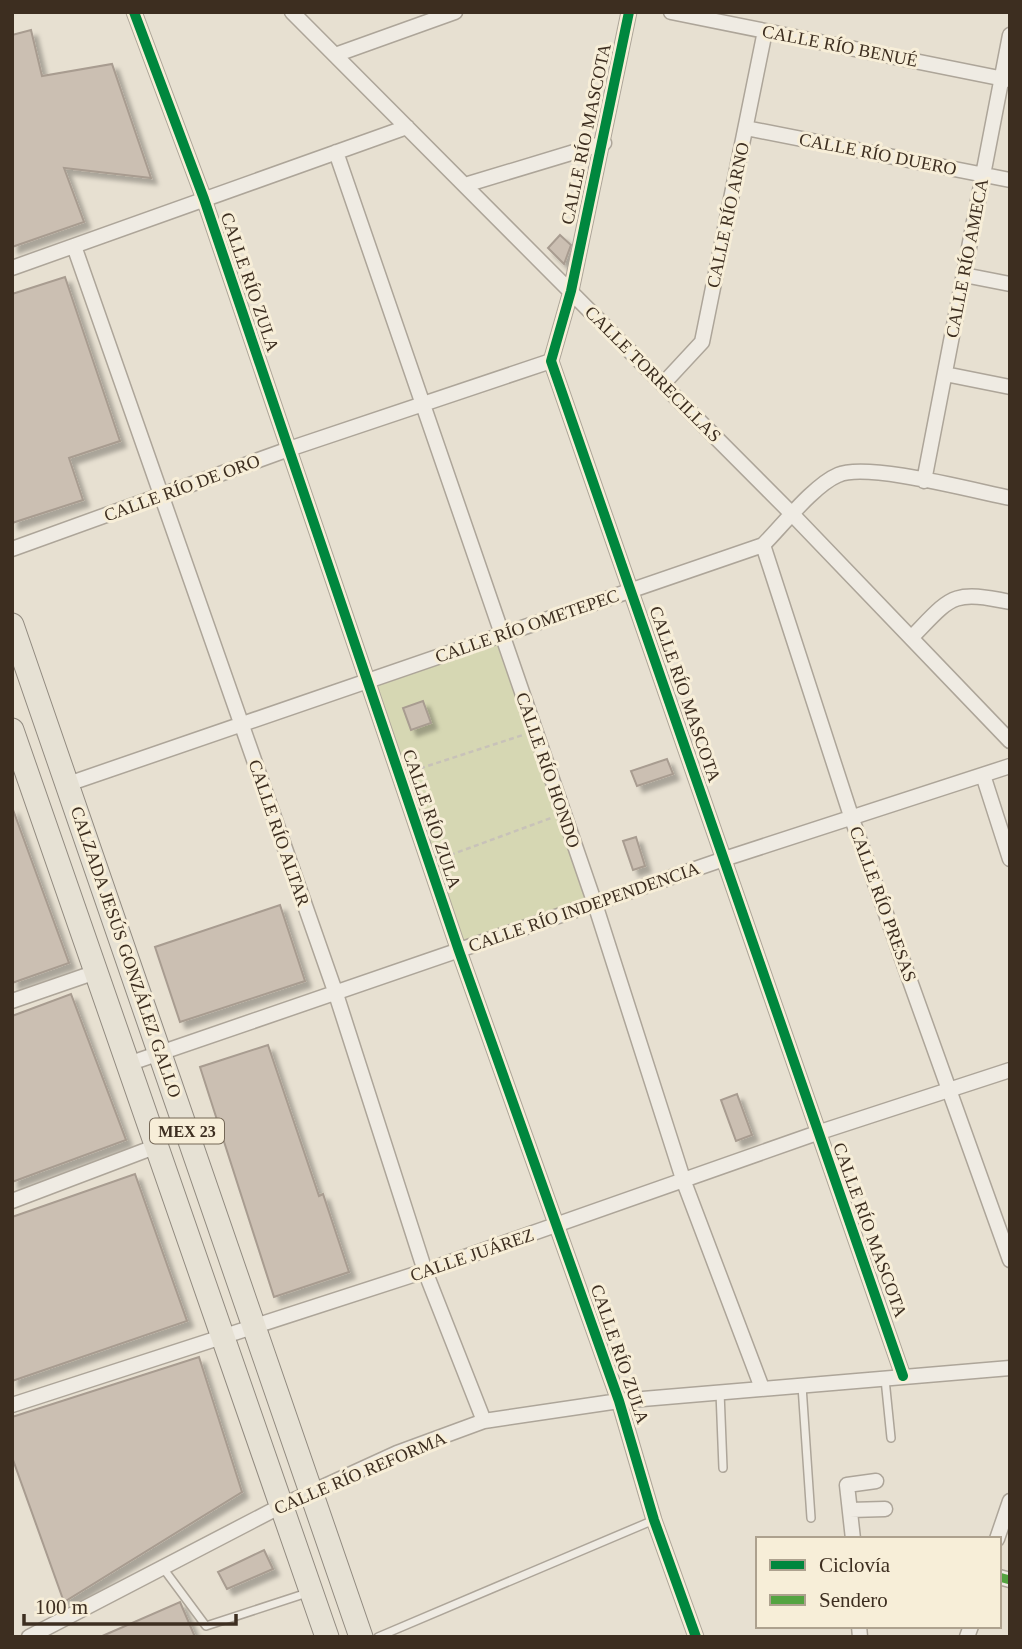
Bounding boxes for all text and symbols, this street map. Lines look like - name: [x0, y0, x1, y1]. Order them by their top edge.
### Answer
- street label: CALLE RÍO BENUÉ: [761, 20, 920, 71]
- street label: CALLE RÍO MASCOTA: [556, 41, 615, 226]
- street label: CALLE RÍO DUERO: [798, 128, 959, 179]
- street label: CALLE RÍO ARNO: [702, 140, 753, 289]
- street label: CALLE RÍO AMECA: [941, 176, 992, 339]
- street label: CALLE RÍO ZULA: [217, 209, 284, 354]
- street label: CALLE TORRECILLAS: [581, 302, 725, 446]
- street label: CALLE RÍO DE ORO: [101, 450, 263, 526]
- street label: CALLE RÍO OMETEPEC: [432, 584, 621, 667]
- street label: CALLE RÍO MASCOTA: [646, 603, 725, 785]
- street label: CALLE RÍO HONDO: [512, 689, 585, 850]
- street label: CALLE RÍO ZULA: [399, 746, 466, 891]
- street label: CALLE RÍO ALTAR: [244, 757, 314, 909]
- street label: CALZADA JESÚS GONZÁLEZ GALLO: [67, 804, 186, 1100]
- street label: CALLE RÍO PRESAS: [846, 823, 921, 984]
- street label: CALLE RÍO INDEPENDENCIA: [466, 857, 702, 956]
- road number: MEX 23: [150, 1119, 224, 1144]
- street label: CALLE RÍO MASCOTA: [829, 1140, 912, 1320]
- street label: CALLE JUÁREZ: [407, 1224, 536, 1286]
- street label: CALLE RÍO ZULA: [587, 1281, 654, 1426]
- street label: CALLE RÍO REFORMA: [271, 1427, 449, 1518]
- legend: [756, 1537, 1001, 1628]
- text: Ciclovía: [819, 1553, 891, 1577]
- scale bar: [24, 1582, 236, 1626]
- text: Sendero: [819, 1588, 888, 1612]
- text: 100 m: [35, 1595, 88, 1619]

